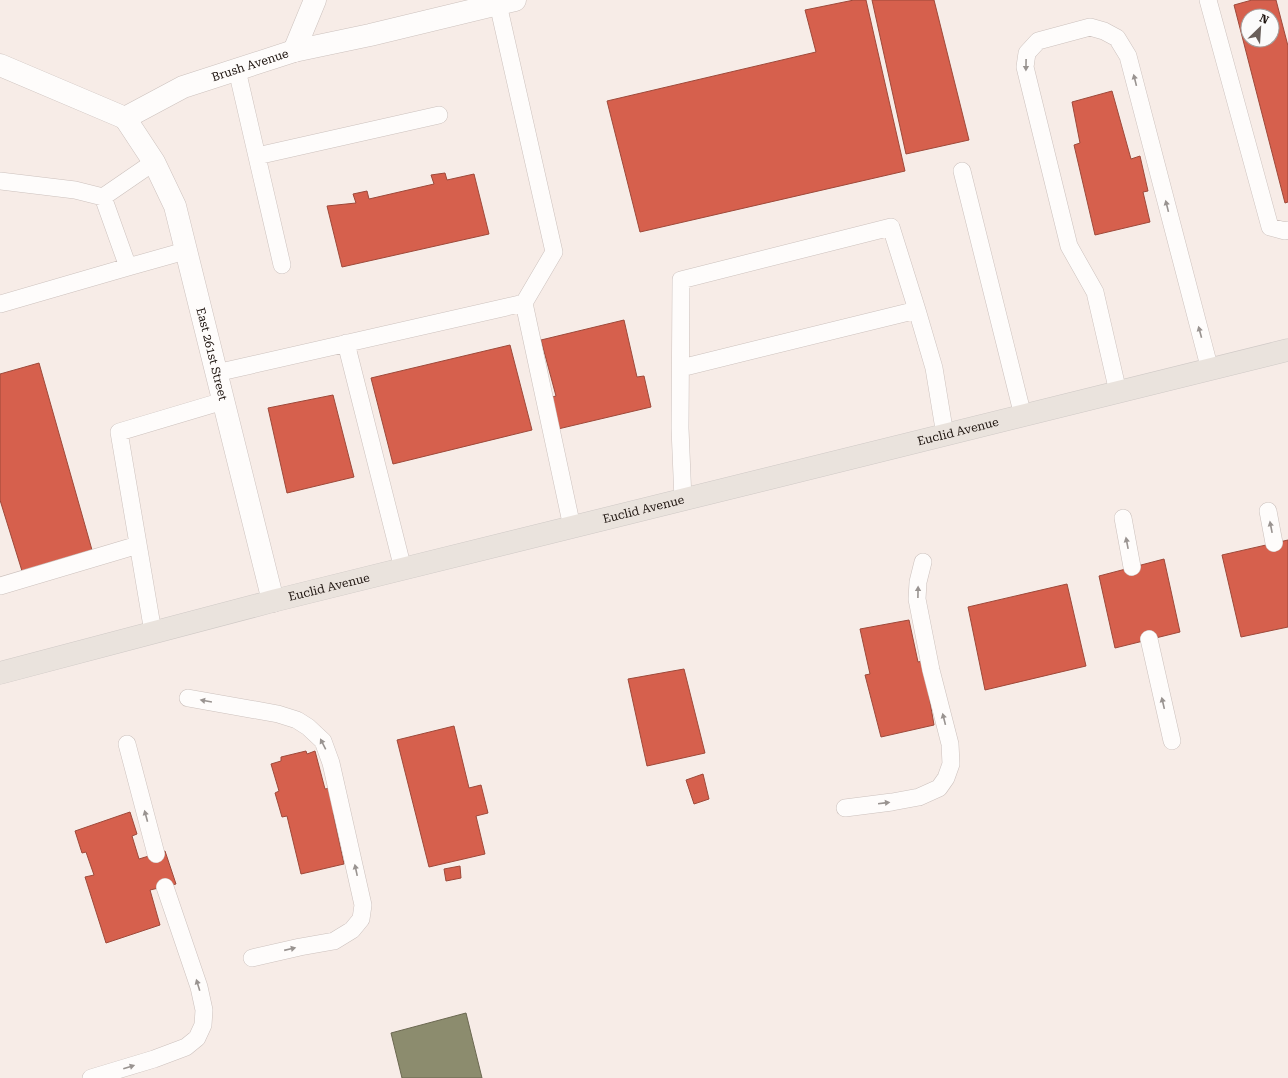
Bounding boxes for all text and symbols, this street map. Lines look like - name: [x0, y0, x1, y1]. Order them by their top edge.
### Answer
- north arrow: [1240, 8, 1280, 48]
- text: N: [1257, 12, 1271, 27]
- street label: Brush Avenue: [210, 46, 291, 84]
- one-way arrow: [1023, 59, 1029, 72]
- one-way arrow: [1132, 74, 1138, 86]
- one-way arrow: [1164, 200, 1170, 212]
- street label: East 261st Street: [193, 306, 230, 403]
- one-way arrow: [1197, 326, 1203, 338]
- street label: Euclid Avenue: [916, 415, 1000, 448]
- street label: Euclid Avenue: [601, 492, 686, 526]
- one-way arrow: [1267, 521, 1273, 533]
- one-way arrow: [1124, 536, 1130, 549]
- street label: Euclid Avenue: [287, 570, 371, 604]
- one-way arrow: [915, 585, 921, 598]
- one-way arrow: [1160, 696, 1166, 709]
- one-way arrow: [200, 698, 212, 704]
- one-way arrow: [940, 713, 946, 726]
- one-way arrow: [320, 739, 326, 750]
- one-way arrow: [878, 800, 890, 806]
- one-way arrow: [143, 810, 149, 822]
- one-way arrow: [352, 864, 358, 876]
- one-way arrow: [284, 946, 296, 952]
- one-way arrow: [194, 978, 200, 990]
- one-way arrow: [123, 1064, 135, 1070]

